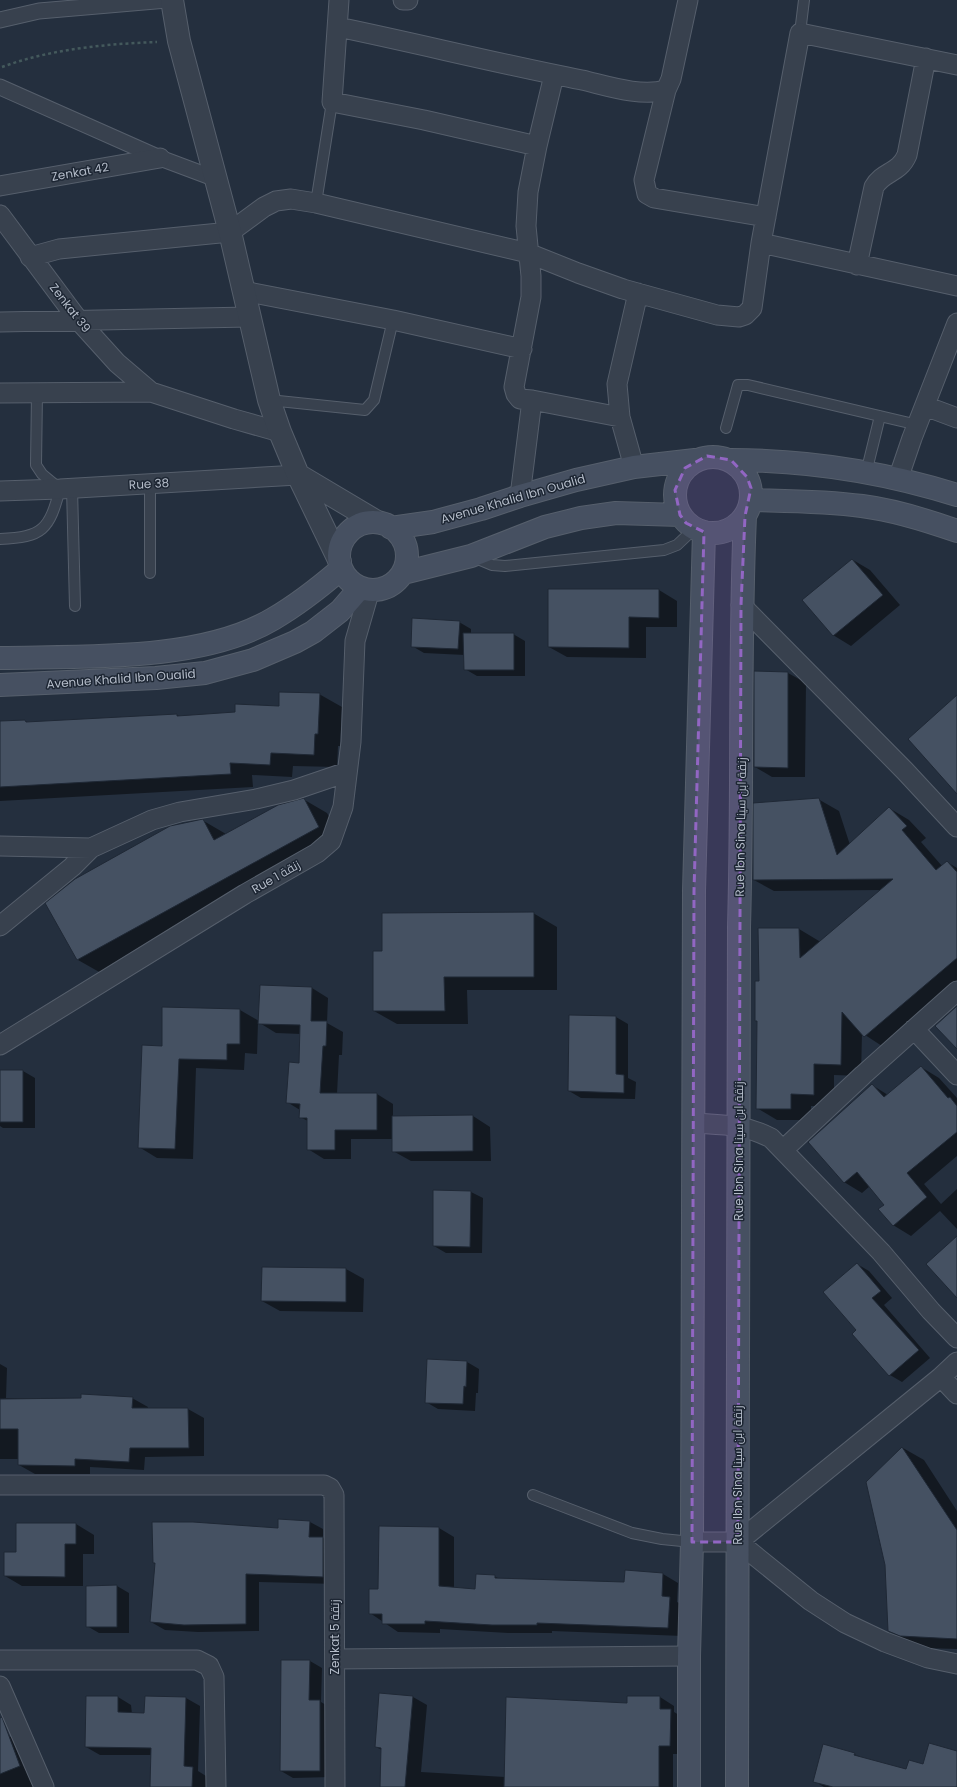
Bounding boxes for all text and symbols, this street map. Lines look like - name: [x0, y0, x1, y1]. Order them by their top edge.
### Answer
- street label: Zenkat 42: [50, 158, 110, 185]
- street label: Zenkat 39: [46, 280, 95, 336]
- street label: Avenue Khalid Ibn Oualid: [439, 470, 587, 527]
- street label: Rue 38: [128, 474, 170, 493]
- street label: Avenue Khalid Ibn Oualid: [46, 665, 196, 692]
- street label: Rue Ibn Sina زنقة ابن سينا: [731, 757, 750, 897]
- street label: Rue 1 زنقة: [248, 856, 303, 897]
- street label: Rue Ibn Sina زنقة ابن سينا: [730, 1081, 747, 1221]
- street label: Rue Ibn Sina زنقة ابن سينا: [729, 1405, 746, 1545]
- street label: Zenkat 5 زنقة: [326, 1599, 343, 1675]

